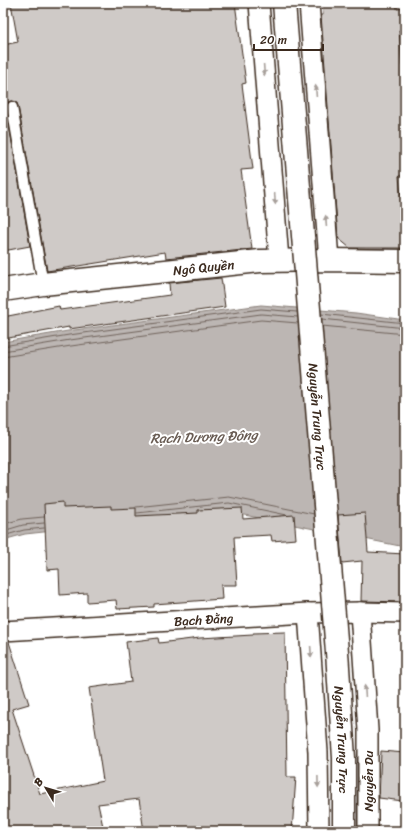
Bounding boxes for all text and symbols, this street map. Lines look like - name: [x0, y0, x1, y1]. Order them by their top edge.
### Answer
- scale bar: [254, 26, 323, 52]
- text: 20 m: [260, 29, 287, 51]
- one-way arrow: [261, 64, 268, 76]
- one-way arrow: [312, 85, 319, 97]
- one-way arrow: [271, 193, 278, 205]
- one-way arrow: [322, 215, 329, 227]
- street label: Ngô Quyền: [172, 252, 235, 282]
- street label: Nguyễn Trung Trực: [302, 362, 334, 472]
- water label: Rạch Dương Đông: [150, 423, 260, 451]
- street label: Bạch Đằng: [173, 606, 234, 632]
- one-way arrow: [307, 646, 314, 658]
- street label: Nguyễn Trung Trực: [328, 685, 356, 794]
- one-way arrow: [362, 685, 369, 698]
- street label: Nguyễn Du: [357, 750, 380, 812]
- north arrow: [26, 768, 66, 808]
- text: B: [29, 774, 48, 791]
- one-way arrow: [315, 776, 321, 789]

